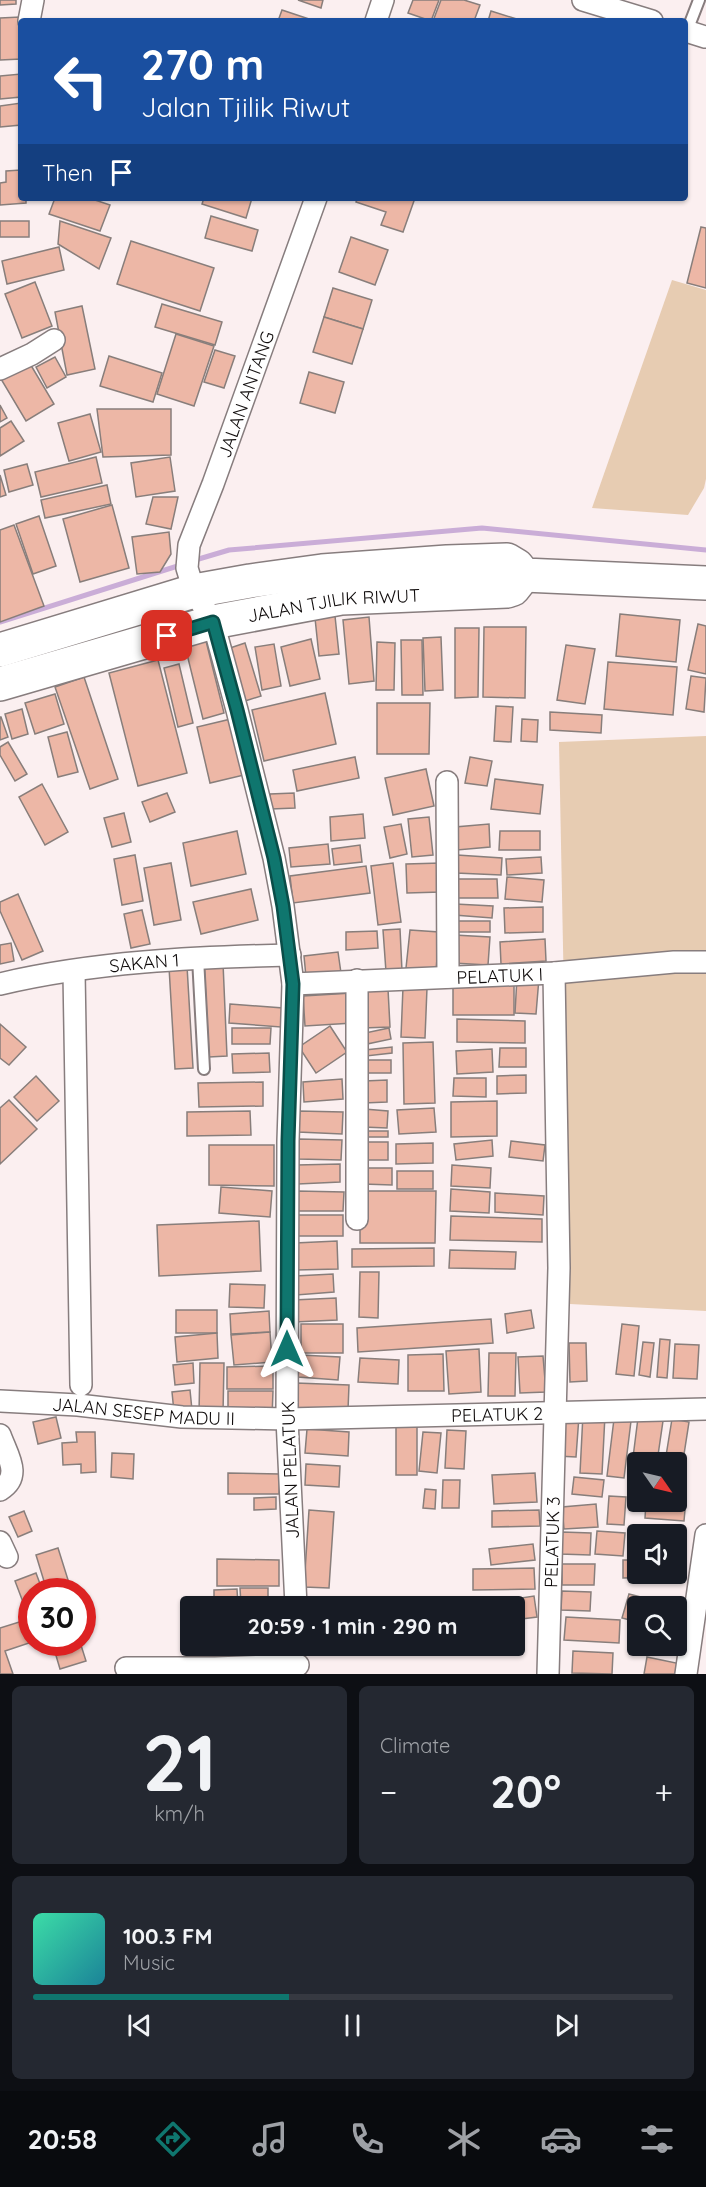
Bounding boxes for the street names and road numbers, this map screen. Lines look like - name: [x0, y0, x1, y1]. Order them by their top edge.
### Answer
- street label: JALAN ANTANG: [212, 328, 279, 461]
- street label: JALAN TJILIK RIWUT: [245, 583, 421, 627]
- street label: SAKAN 1: [108, 948, 180, 977]
- street label: PELATUK I: [456, 962, 544, 989]
- street label: JALAN SESEP MADU II: [52, 1392, 235, 1430]
- street label: JALAN PELATUK: [276, 1401, 304, 1539]
- street label: PELATUK 2: [451, 1401, 543, 1427]
- street label: PELATUK 3: [539, 1496, 564, 1588]

